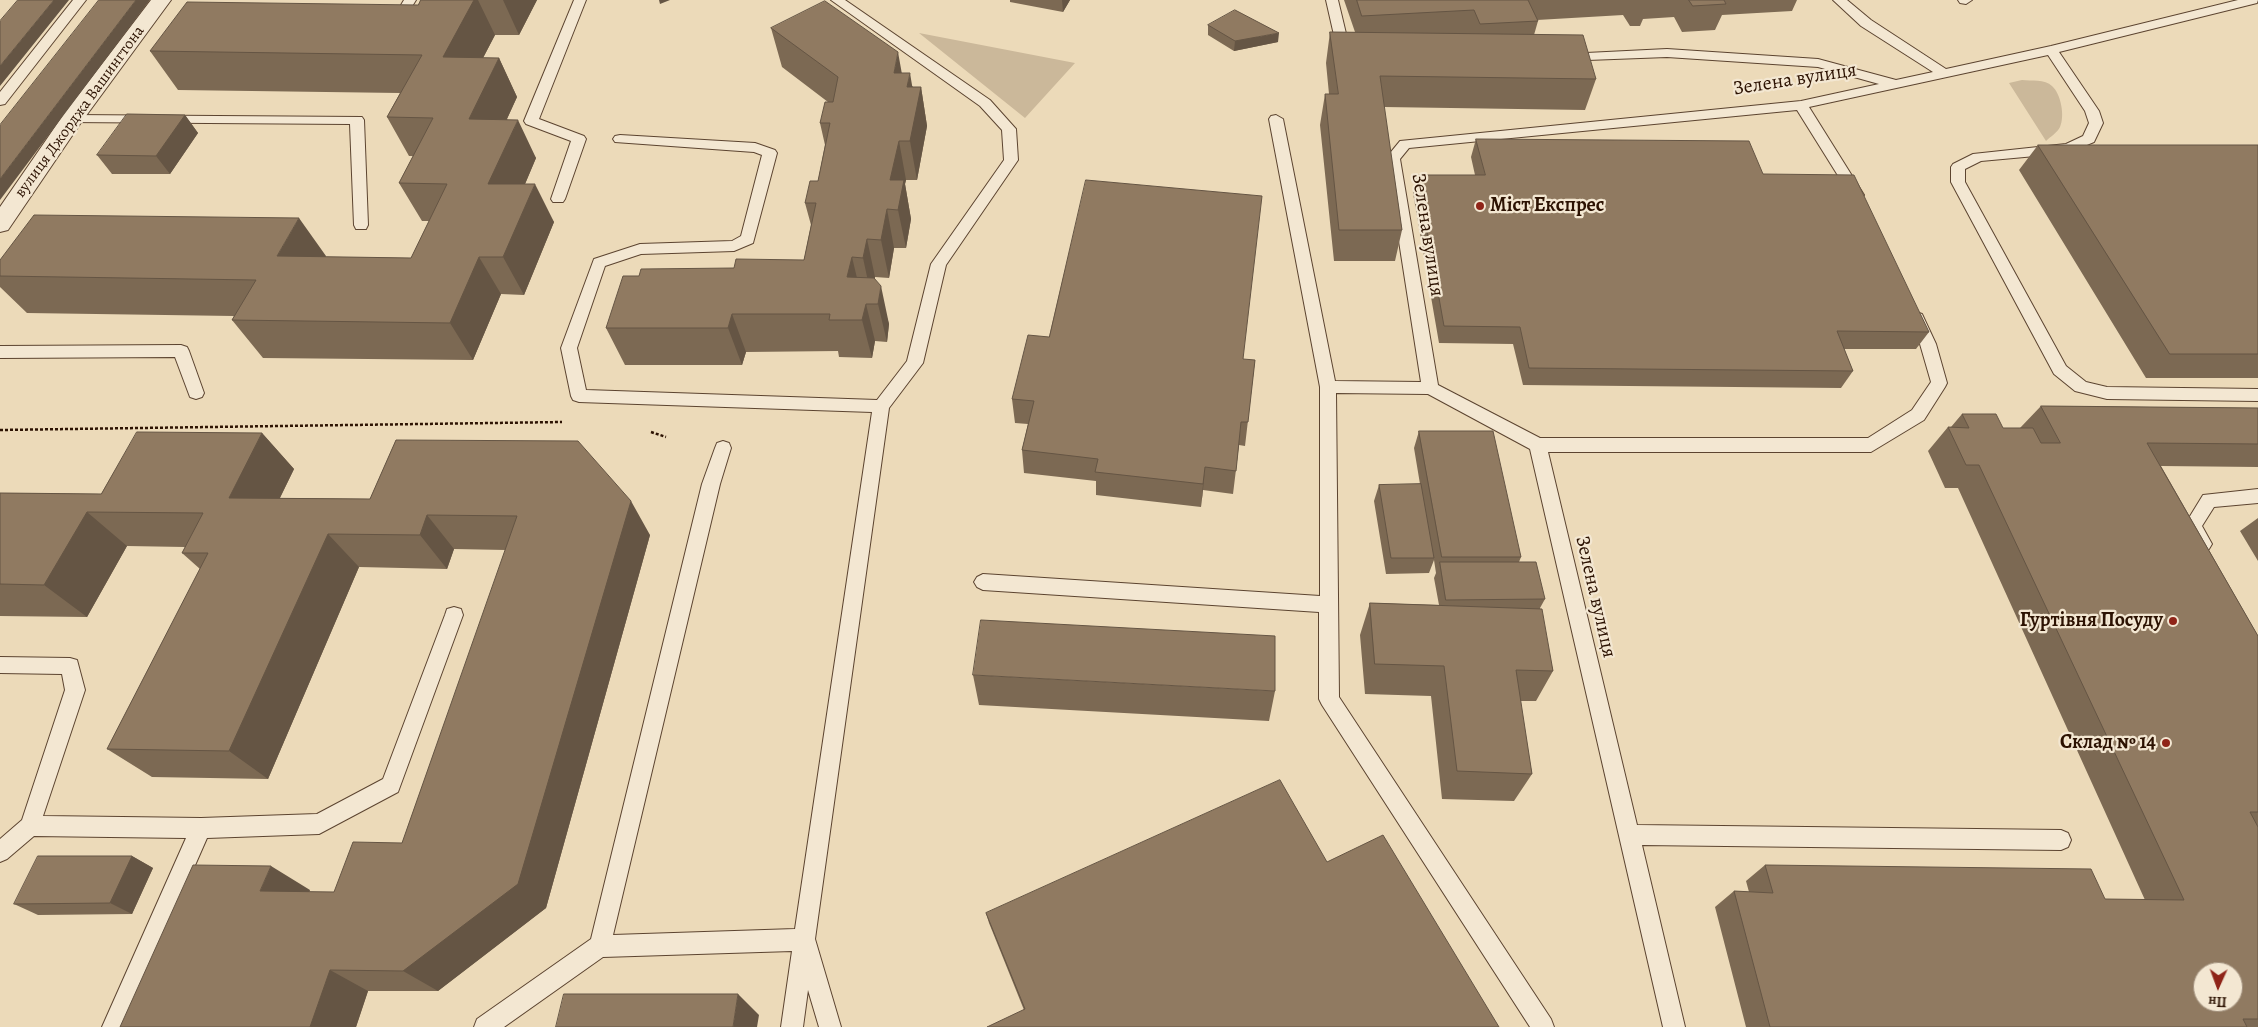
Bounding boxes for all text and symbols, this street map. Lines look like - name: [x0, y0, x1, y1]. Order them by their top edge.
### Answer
- street label: вулиця Джорджа Вашингтона: [11, 22, 149, 202]
- street label: Зелена вулиця: [1732, 58, 1858, 102]
- street label: Зелена вулиця: [1405, 172, 1449, 298]
- place label: Міст Експрес: [1490, 194, 1605, 218]
- marker: Міст Експрес: [1474, 200, 1486, 212]
- street label: Зелена вулиця: [1569, 534, 1621, 660]
- place label: Гуртівня Посуду: [2020, 609, 2163, 633]
- marker: Гуртівня Посуду: [2167, 615, 2179, 627]
- place label: Склад № 14: [2060, 731, 2156, 755]
- marker: Склад № 14: [2160, 737, 2172, 749]
- north arrow: [2193, 962, 2243, 1012]
- text: Пн: [2208, 992, 2227, 1011]

